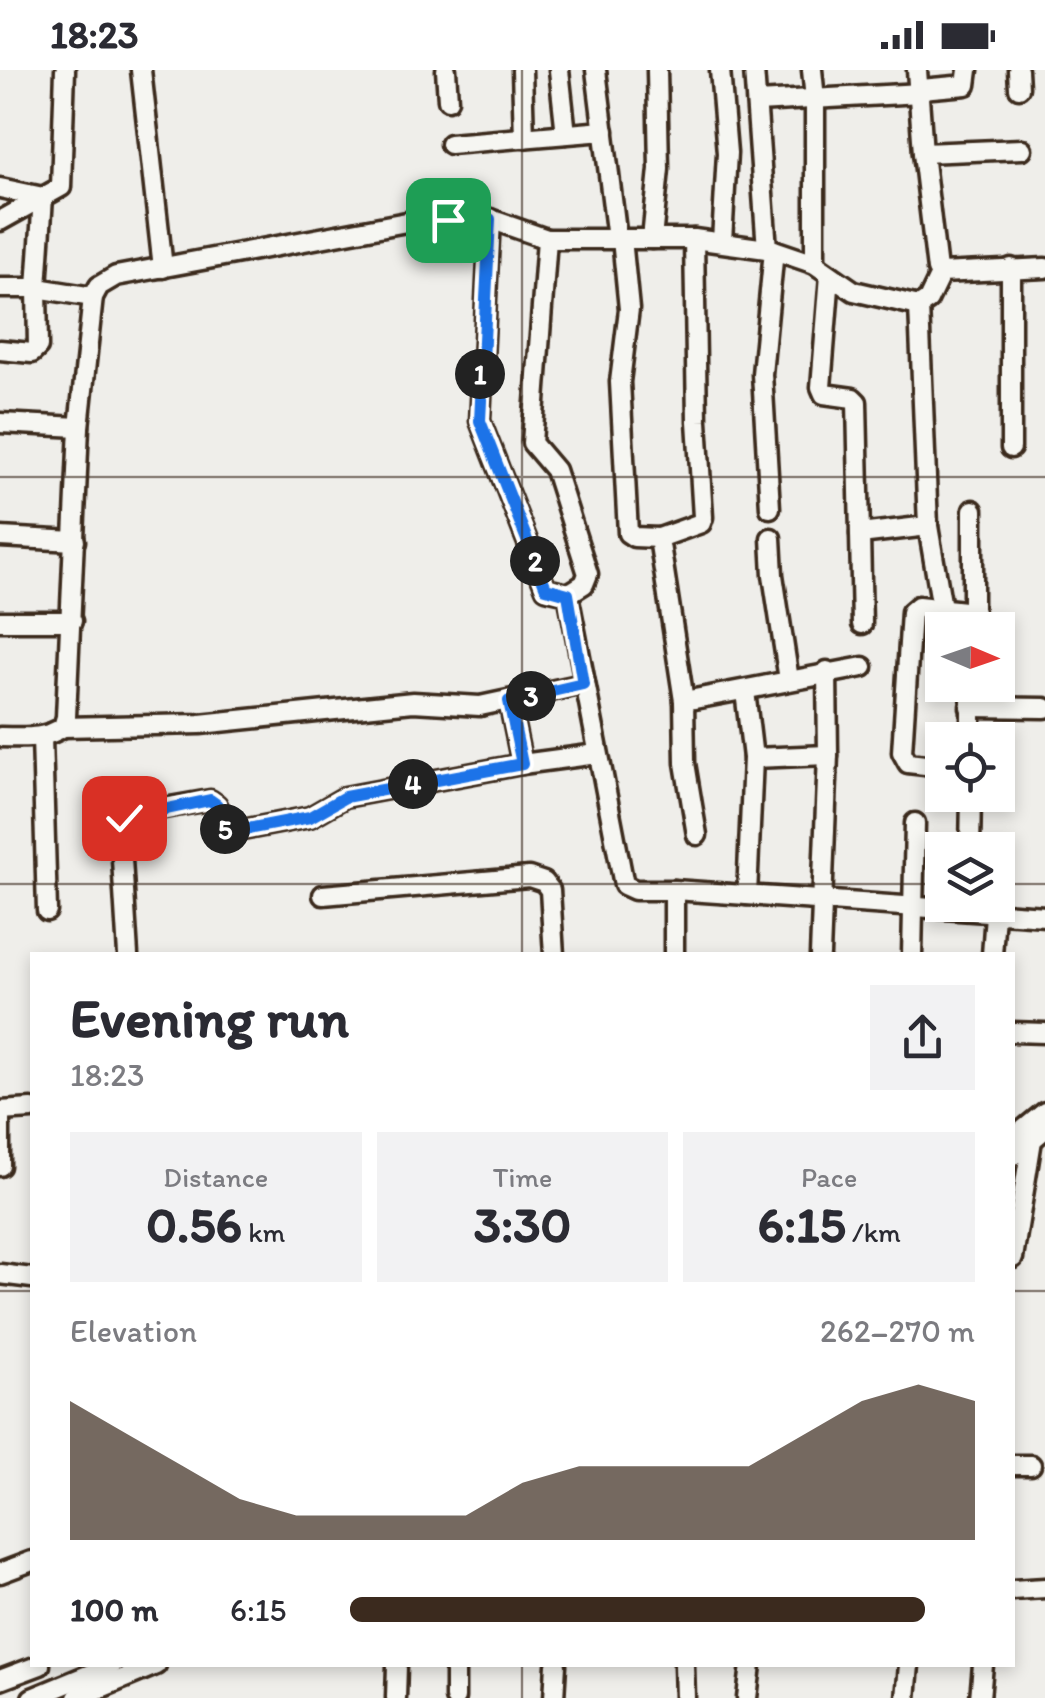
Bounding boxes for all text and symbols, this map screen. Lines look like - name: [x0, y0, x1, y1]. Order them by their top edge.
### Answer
- text: 18:23: [50, 12, 138, 58]
- pin: [406, 178, 491, 263]
- icon: arrive: [421, 193, 476, 248]
- pin: 1: [455, 349, 505, 399]
- text: 1: [474, 357, 487, 391]
- pin: 2: [510, 536, 560, 586]
- text: 2: [528, 544, 542, 578]
- north arrow: [925, 612, 1015, 702]
- map controls: [925, 612, 1015, 922]
- pin: 3: [506, 671, 556, 721]
- text: 3: [523, 679, 539, 713]
- button: locate: [925, 722, 1015, 812]
- pin: 4: [388, 759, 438, 809]
- text: 4: [405, 767, 421, 801]
- pin: [82, 776, 167, 861]
- icon: check: [97, 791, 152, 846]
- pin: 5: [200, 804, 250, 854]
- text: 5: [218, 812, 232, 846]
- button: layers: [925, 832, 1015, 922]
- text: Evening run: [70, 985, 349, 1051]
- button: share: [870, 985, 975, 1090]
- text: 18:23: [70, 1056, 145, 1094]
- text: Distance: [163, 1160, 268, 1194]
- text: Time: [493, 1160, 552, 1194]
- text: Pace: [801, 1160, 857, 1194]
- text: 0.56: [146, 1194, 242, 1255]
- text: 3:30: [474, 1194, 571, 1255]
- text: 6:15: [758, 1194, 846, 1255]
- text: km: [242, 1215, 285, 1249]
- text: /km: [846, 1215, 901, 1249]
- text: Elevation: [70, 1312, 197, 1350]
- text: 262–270 m: [820, 1312, 975, 1350]
- text: 100 m: [70, 1591, 158, 1629]
- text: 6:15: [230, 1591, 286, 1629]

